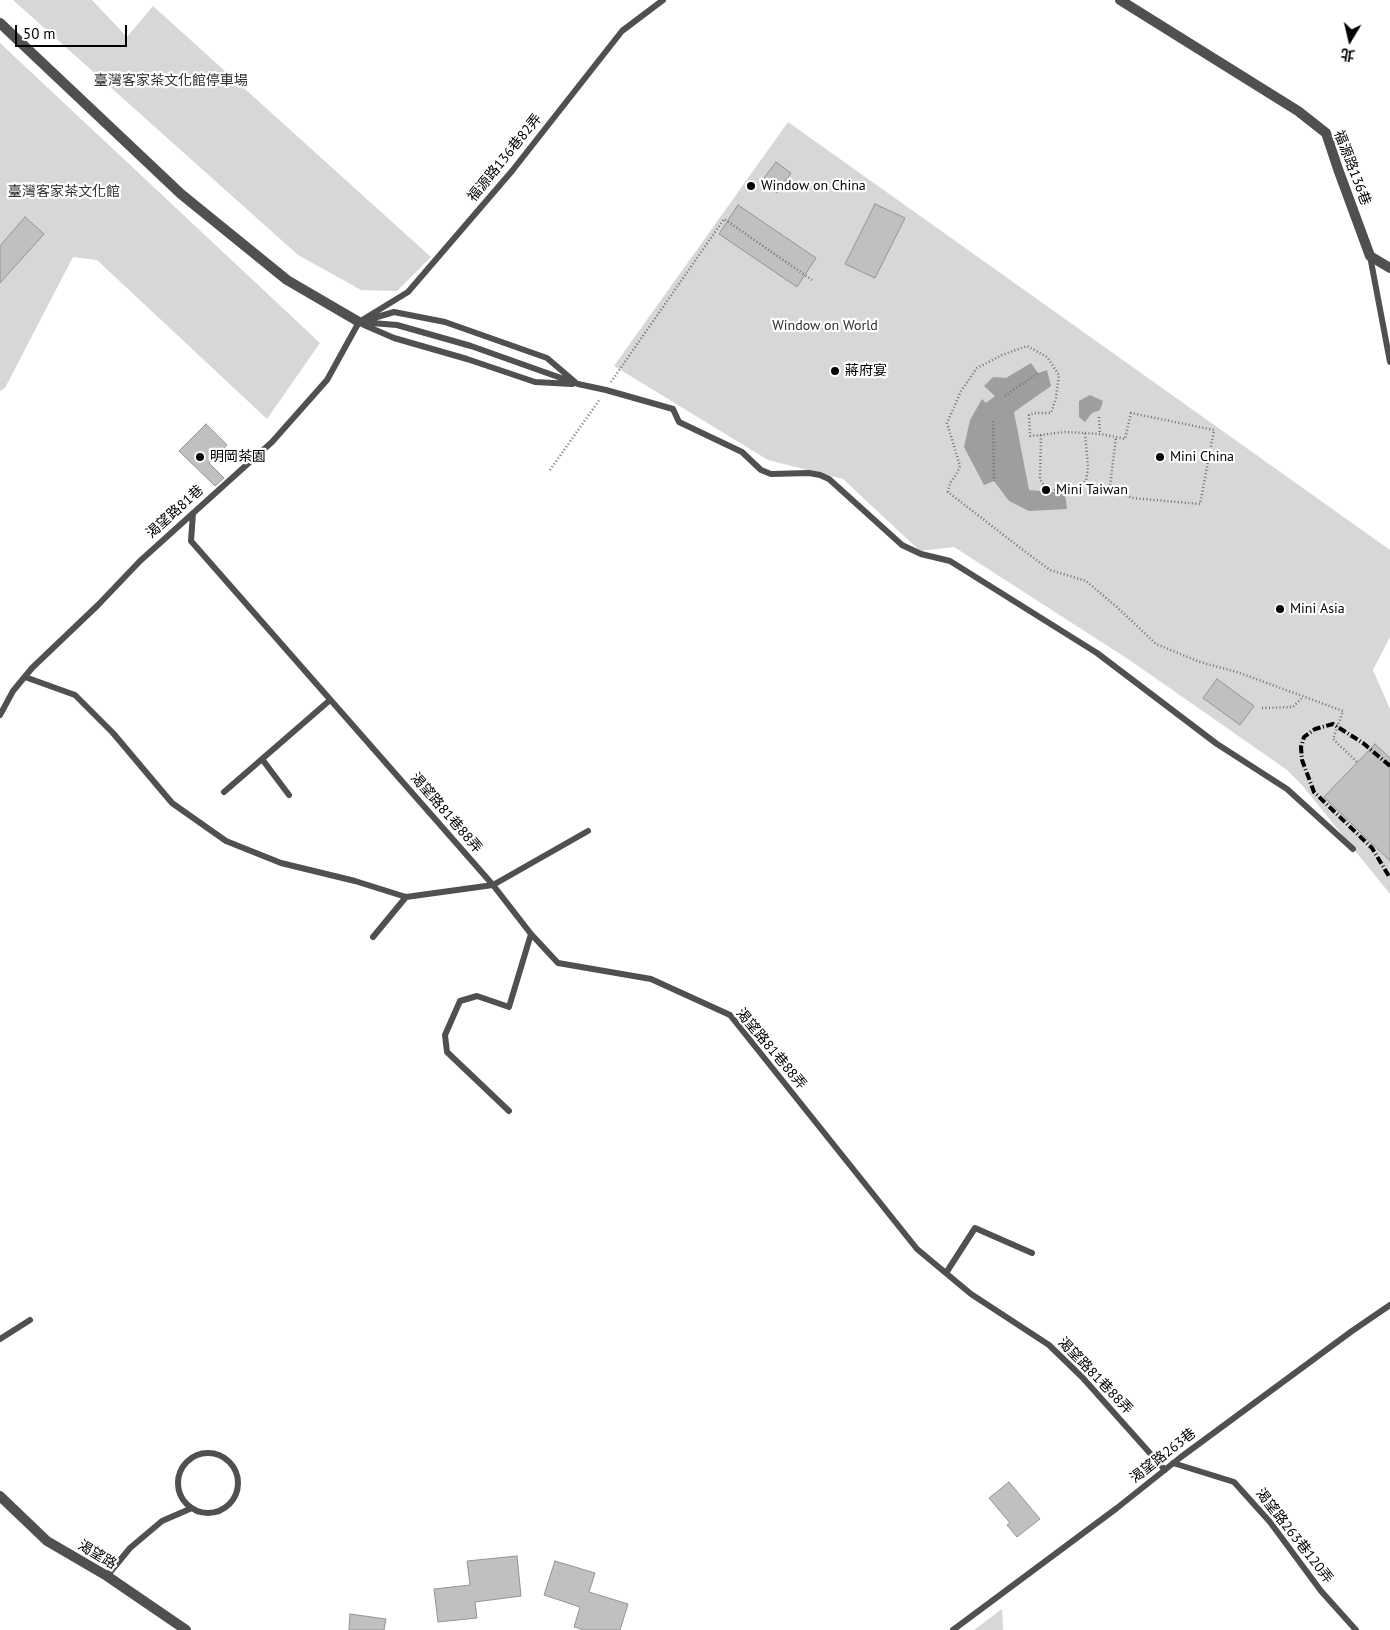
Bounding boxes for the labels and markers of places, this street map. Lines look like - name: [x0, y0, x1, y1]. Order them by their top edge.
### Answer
- place label: Window on China: [761, 178, 866, 194]
- marker: Window on China: [745, 180, 757, 192]
- place label: 蔣府宴: [845, 363, 887, 379]
- marker: 蔣府宴: [829, 365, 841, 377]
- place label: 明岡茶園: [210, 449, 266, 465]
- place label: Mini China: [1170, 449, 1234, 465]
- marker: 明岡茶園: [194, 451, 206, 463]
- marker: Mini China: [1154, 451, 1166, 463]
- place label: Mini Taiwan: [1056, 482, 1128, 498]
- marker: Mini Taiwan: [1040, 484, 1052, 496]
- place label: Mini Asia: [1290, 601, 1345, 617]
- marker: Mini Asia: [1274, 603, 1286, 615]

